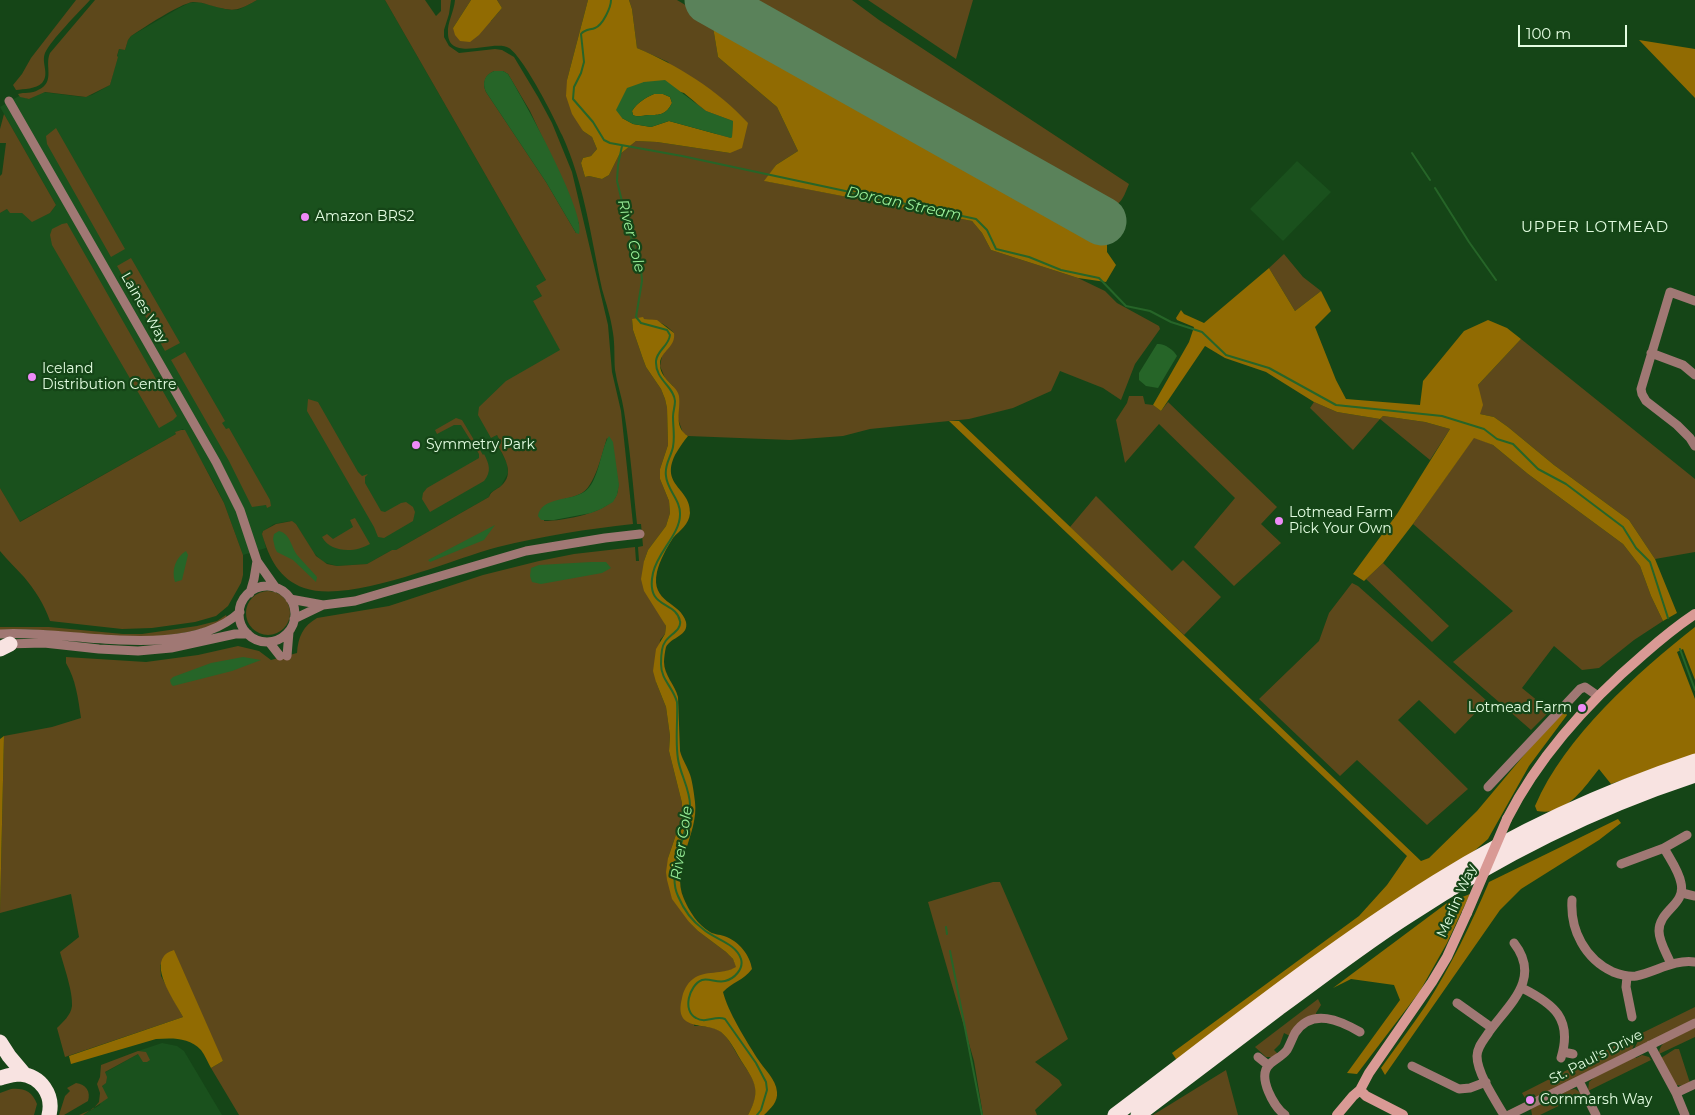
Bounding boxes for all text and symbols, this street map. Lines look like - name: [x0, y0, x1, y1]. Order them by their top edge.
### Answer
- scale bar: [1520, 15, 1629, 47]
- text: 100 m: [1526, 24, 1571, 43]
- water label: Dorcan Stream: [845, 183, 963, 225]
- water label: River Cole: [613, 198, 649, 274]
- place label: Amazon BRS2: [315, 209, 414, 225]
- marker: Amazon BRS2: [299, 211, 311, 223]
- district label: UPPER LOTMEAD: [1519, 219, 1671, 237]
- street label: Laines Way: [117, 270, 171, 346]
- place label: Iceland Distribution Centre: [42, 361, 176, 394]
- marker: Iceland Distribution Centre: [26, 371, 38, 383]
- place label: Symmetry Park: [426, 437, 535, 453]
- marker: Symmetry Park: [410, 439, 422, 451]
- place label: Lotmead Farm Pick Your Own: [1289, 505, 1393, 538]
- marker: Lotmead Farm Pick Your Own: [1273, 515, 1285, 527]
- place label: Lotmead Farm: [1468, 700, 1572, 716]
- marker: Lotmead Farm: [1576, 702, 1588, 714]
- water label: River Cole: [667, 805, 697, 881]
- street label: Merlin Way: [1433, 862, 1481, 940]
- street label: St. Paul's Drive: [1547, 1026, 1645, 1088]
- place label: Cornmarsh Way: [1540, 1092, 1652, 1108]
- marker: Cornmarsh Way: [1524, 1094, 1536, 1106]

